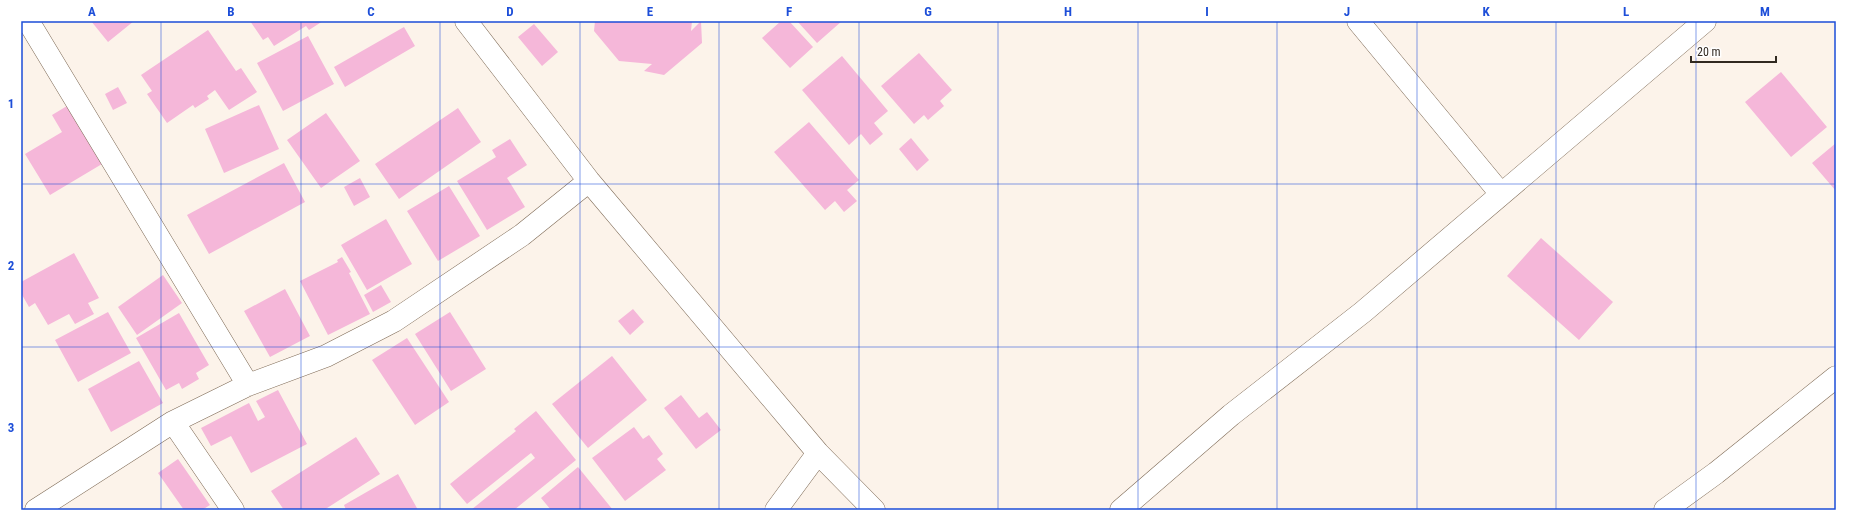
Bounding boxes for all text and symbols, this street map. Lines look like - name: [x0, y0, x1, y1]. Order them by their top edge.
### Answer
- text: A: [88, 4, 96, 19]
- text: B: [227, 4, 235, 19]
- text: C: [367, 4, 375, 19]
- text: D: [506, 4, 514, 19]
- text: E: [647, 4, 654, 19]
- text: F: [786, 4, 792, 19]
- text: G: [924, 4, 932, 19]
- text: H: [1064, 4, 1072, 19]
- text: I: [1205, 4, 1209, 19]
- text: J: [1344, 4, 1350, 19]
- text: K: [1482, 4, 1490, 19]
- text: L: [1623, 4, 1629, 19]
- text: M: [1760, 4, 1770, 19]
- scale bar: [1691, 38, 1776, 64]
- text: 20 m: [1697, 45, 1721, 59]
- text: 1: [8, 96, 14, 111]
- text: 2: [8, 258, 15, 273]
- text: 3: [8, 420, 14, 435]

